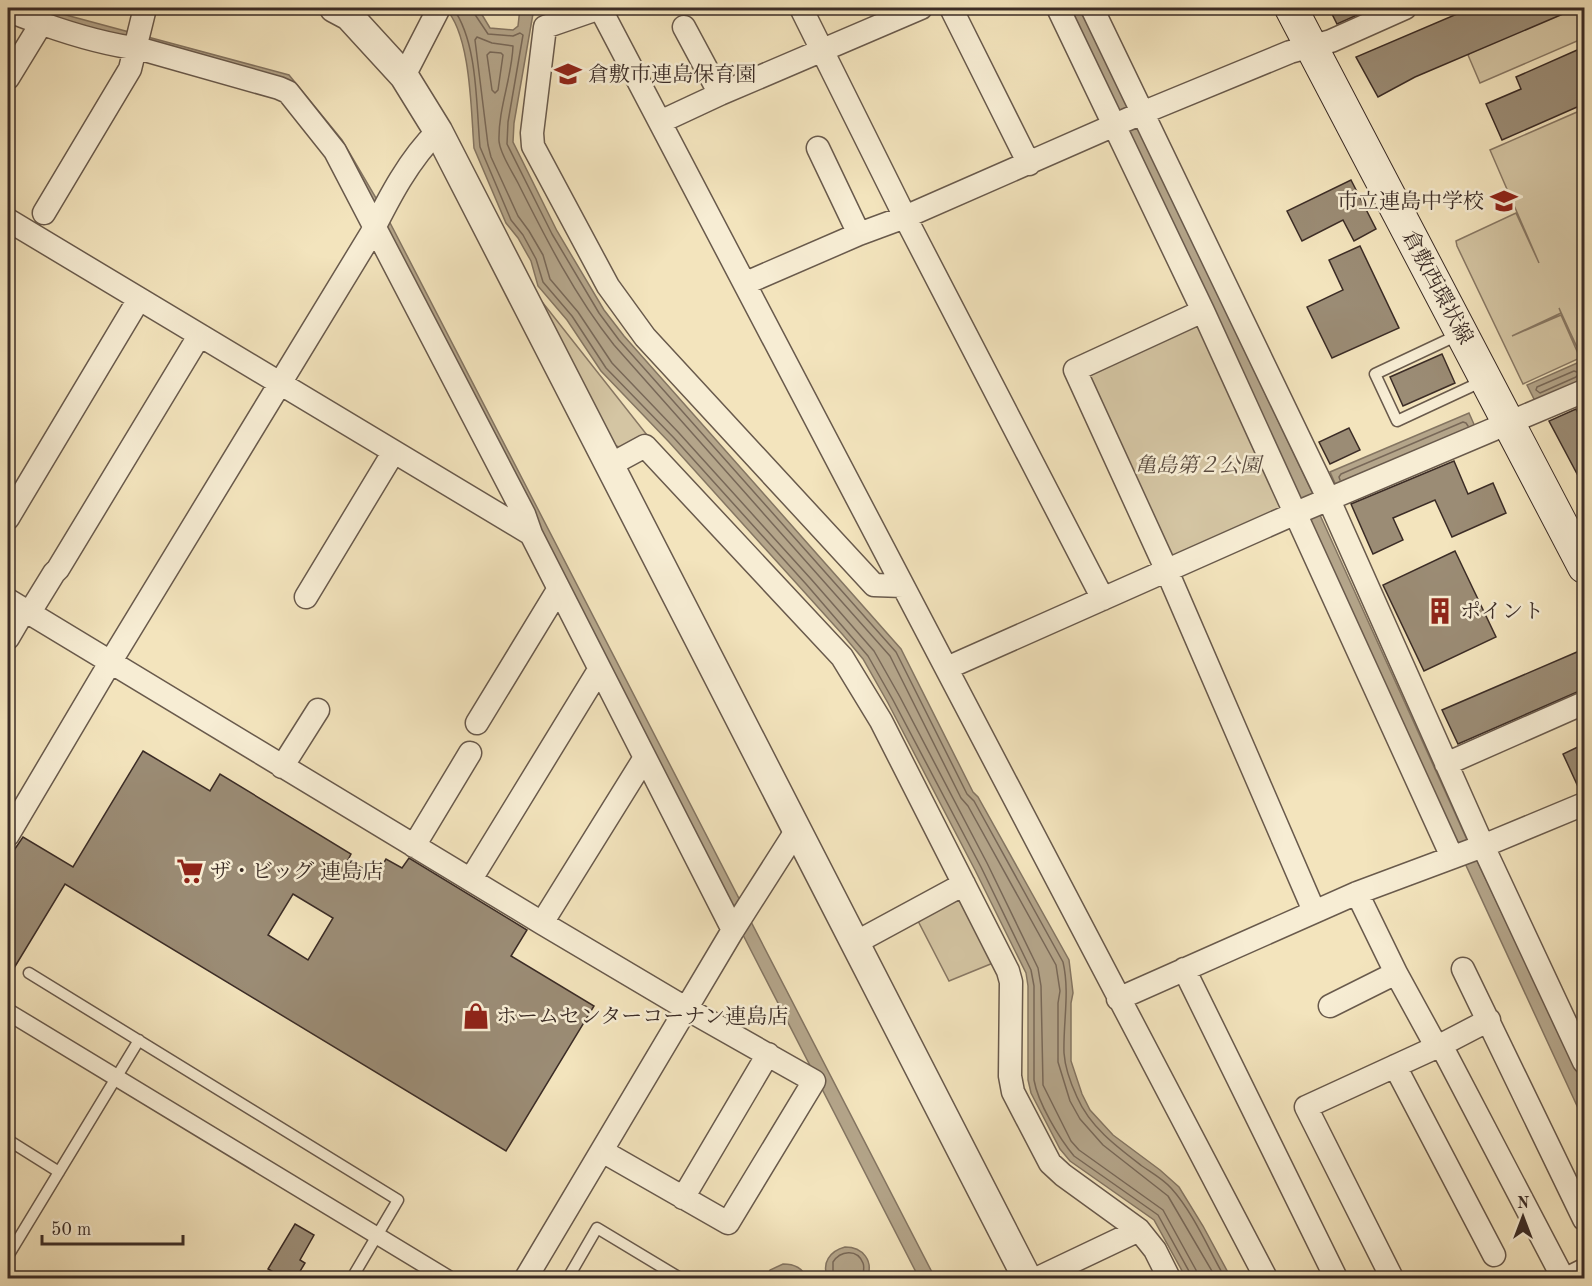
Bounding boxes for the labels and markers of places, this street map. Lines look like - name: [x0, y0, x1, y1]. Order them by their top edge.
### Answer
- school or university icon: 倉敷市連島保育園: [553, 59, 583, 89]
- place label: 倉敷市連島保育園: [588, 63, 756, 86]
- school or university icon: 市立連島中学校: [1489, 186, 1519, 216]
- place label: 市立連島中学校: [1337, 190, 1484, 213]
- building icon: ポイント: [1425, 596, 1455, 626]
- place label: ポイント: [1460, 601, 1544, 623]
- supermarket icon: ザ・ビッグ 連島店: [175, 856, 205, 886]
- place label: ザ・ビッグ 連島店: [210, 860, 383, 883]
- shop icon: ホームセンターコーナン連島店: [461, 1001, 491, 1031]
- place label: ホームセンターコーナン連島店: [496, 1005, 788, 1028]

